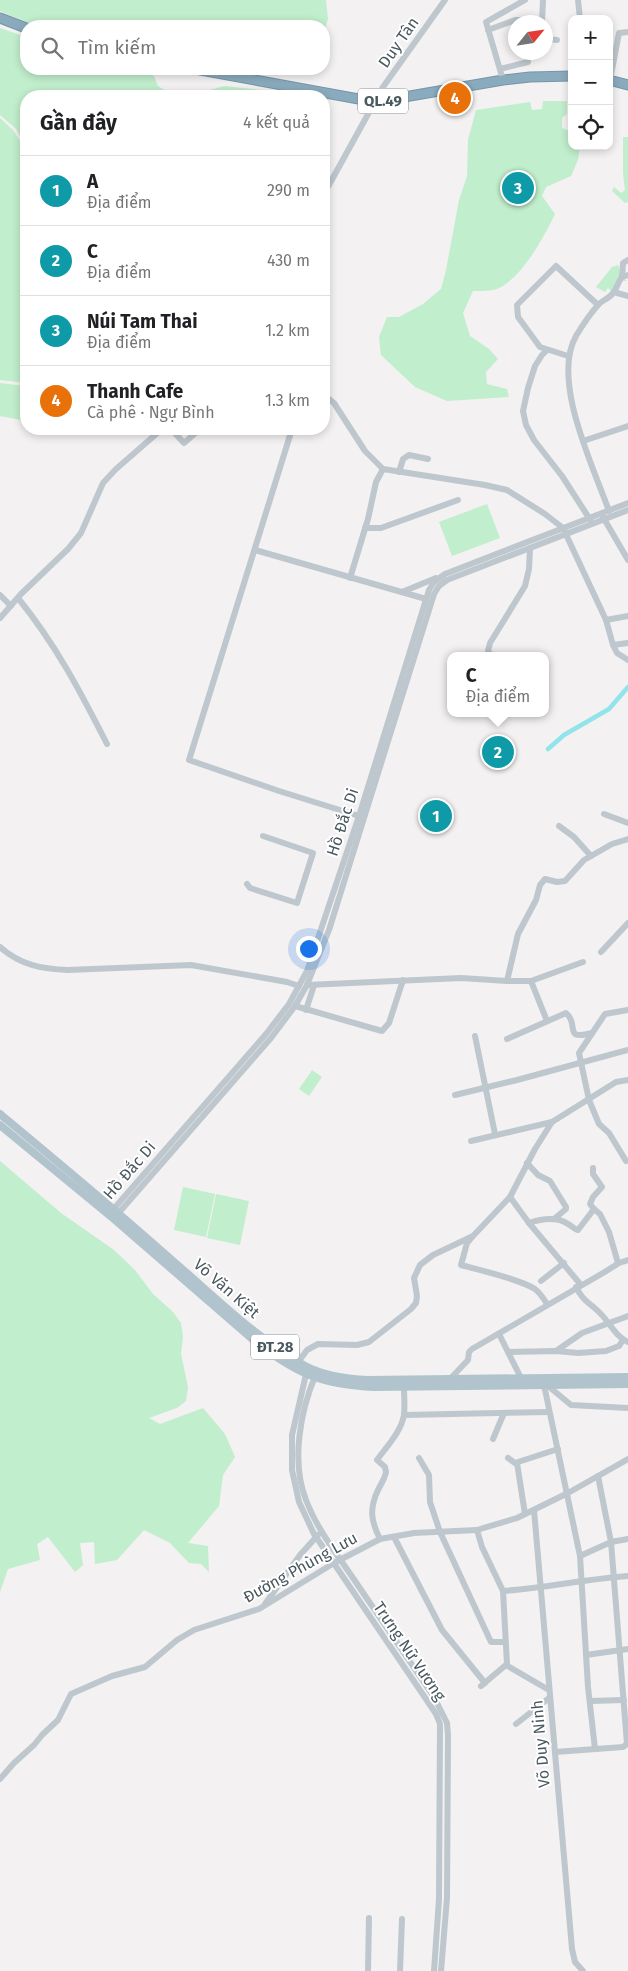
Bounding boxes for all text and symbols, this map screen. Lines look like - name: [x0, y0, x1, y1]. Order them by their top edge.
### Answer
- street label: Duy Tân: [374, 13, 423, 71]
- north arrow: [508, 15, 553, 60]
- map controls: [568, 15, 613, 150]
- button: +: [568, 15, 613, 60]
- search box: [20, 20, 330, 75]
- icon: search: [38, 34, 66, 62]
- text: Tìm kiếm: [78, 36, 156, 59]
- button: −: [568, 60, 613, 105]
- pin: 4: [439, 79, 471, 117]
- road number: QL.49: [358, 88, 408, 114]
- button: locate: [568, 105, 613, 150]
- text: Gần đây: [40, 110, 117, 136]
- text: 4 kết quả: [243, 113, 310, 132]
- pin: 3: [502, 169, 534, 207]
- text: A: [87, 170, 98, 193]
- text: 1: [52, 181, 60, 200]
- text: 290 m: [267, 181, 310, 200]
- text: Địa điểm: [87, 193, 152, 212]
- text: C: [87, 240, 98, 263]
- text: 2: [52, 251, 60, 270]
- text: 430 m: [267, 251, 310, 270]
- text: Địa điểm: [87, 263, 152, 282]
- text: Núi Tam Thai: [87, 310, 198, 333]
- text: 3: [52, 321, 60, 340]
- text: 1.2 km: [265, 321, 310, 340]
- text: Địa điểm: [87, 333, 152, 352]
- text: Thanh Cafe: [87, 380, 183, 403]
- text: 4: [51, 391, 61, 410]
- text: 1.3 km: [265, 391, 310, 410]
- text: Cà phê · Ngự Bình: [87, 403, 215, 422]
- popup: [447, 652, 549, 717]
- text: C: [466, 664, 477, 687]
- text: Địa điểm: [466, 687, 530, 706]
- pin: 2: [482, 733, 514, 771]
- street label: Hồ Đắc Di: [321, 785, 362, 858]
- pin: 1: [420, 797, 452, 835]
- your location: [296, 936, 322, 962]
- street label: Hồ Đắc Di: [98, 1136, 160, 1203]
- street label: Võ Văn Kiệt: [190, 1255, 264, 1322]
- road number: ĐT.28: [251, 1334, 299, 1360]
- street label: Đường Phùng Lưu: [240, 1528, 361, 1607]
- street label: Trưng Nữ Vương: [369, 1598, 450, 1705]
- street label: Võ Duy Ninh: [527, 1699, 554, 1789]

